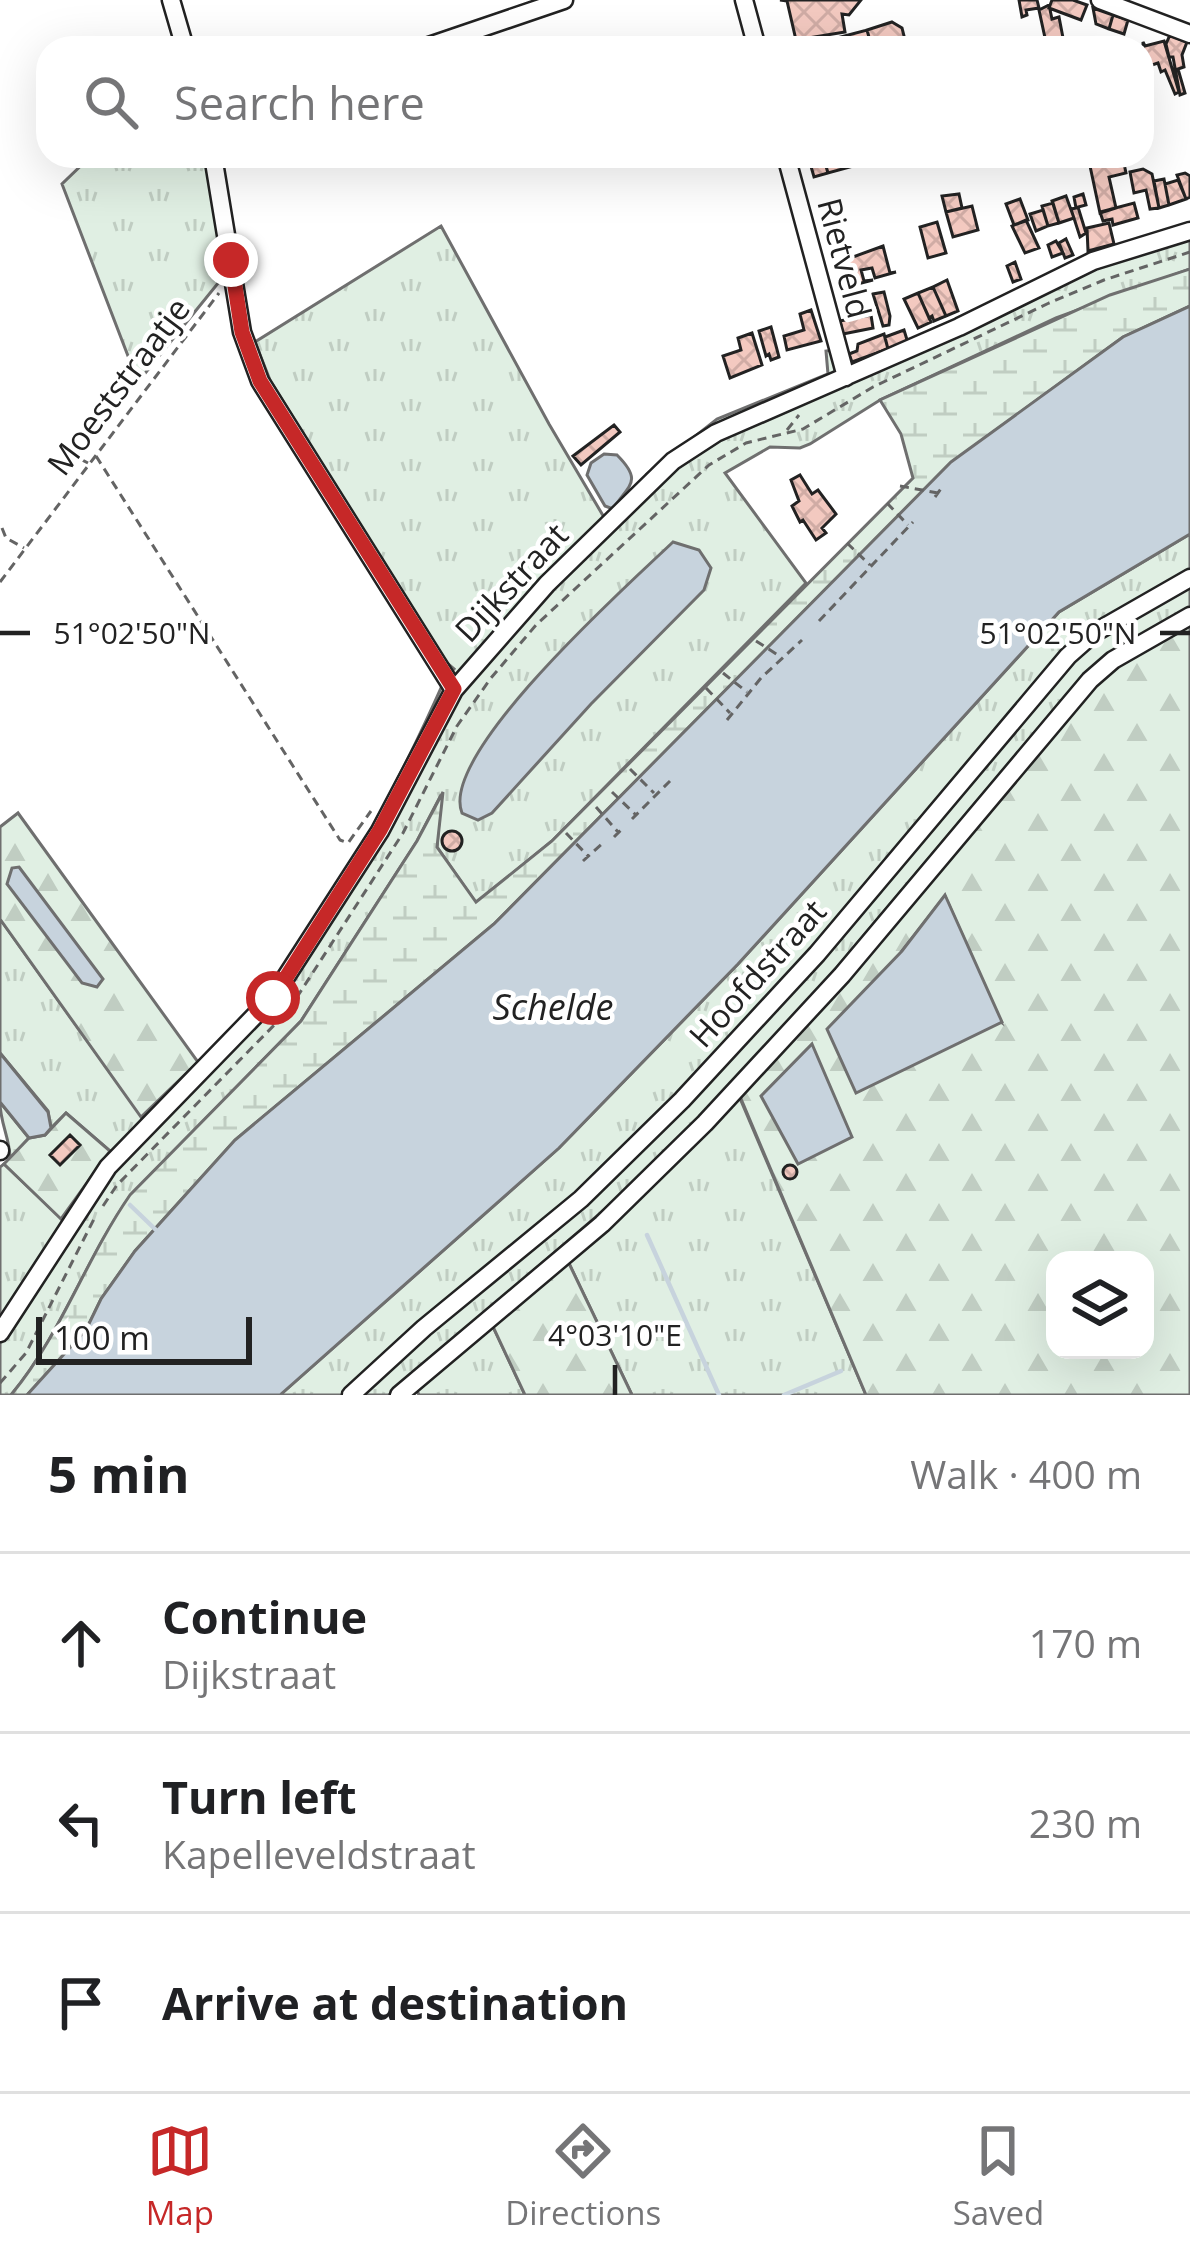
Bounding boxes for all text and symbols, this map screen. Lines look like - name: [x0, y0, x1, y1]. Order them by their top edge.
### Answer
- search box: [36, 36, 1154, 168]
- icon: search: [78, 69, 144, 135]
- text: Search here: [174, 72, 425, 133]
- street label: Rietveld: [807, 193, 883, 323]
- route end: [204, 233, 258, 287]
- street label: Moeststraatje: [36, 288, 200, 484]
- street label: Dijkstraat: [444, 513, 578, 651]
- text: 51°02'50"N: [54, 612, 210, 653]
- text: 51°02'50"N: [980, 612, 1136, 653]
- street label: Hoofdstraat: [678, 889, 836, 1057]
- route start: [246, 971, 300, 1025]
- water label: Schelde: [493, 982, 613, 1031]
- map controls: [1046, 1251, 1154, 1359]
- button: layers: [1046, 1251, 1154, 1359]
- scale bar: [36, 1311, 252, 1364]
- text: 4°03'10"E: [548, 1314, 682, 1355]
- text: 100 m: [54, 1315, 150, 1360]
- text: 5 min: [48, 1438, 190, 1508]
- text: Walk · 400 m: [910, 1447, 1142, 1500]
- text: Continue: [162, 1586, 367, 1647]
- icon: ahead: [48, 1610, 114, 1676]
- text: 170 m: [1029, 1616, 1142, 1669]
- text: Dijkstraat: [162, 1647, 336, 1700]
- text: Turn left: [162, 1766, 357, 1827]
- icon: left: [48, 1790, 114, 1856]
- text: 230 m: [1029, 1796, 1142, 1849]
- text: Kapelleveldstraat: [162, 1827, 476, 1880]
- icon: arrive: [48, 1970, 114, 2036]
- text: Arrive at destination: [162, 1972, 628, 2033]
- tab: Map: [146, 2118, 214, 2235]
- tab: Directions: [505, 2118, 661, 2235]
- tab: Saved: [953, 2118, 1044, 2235]

